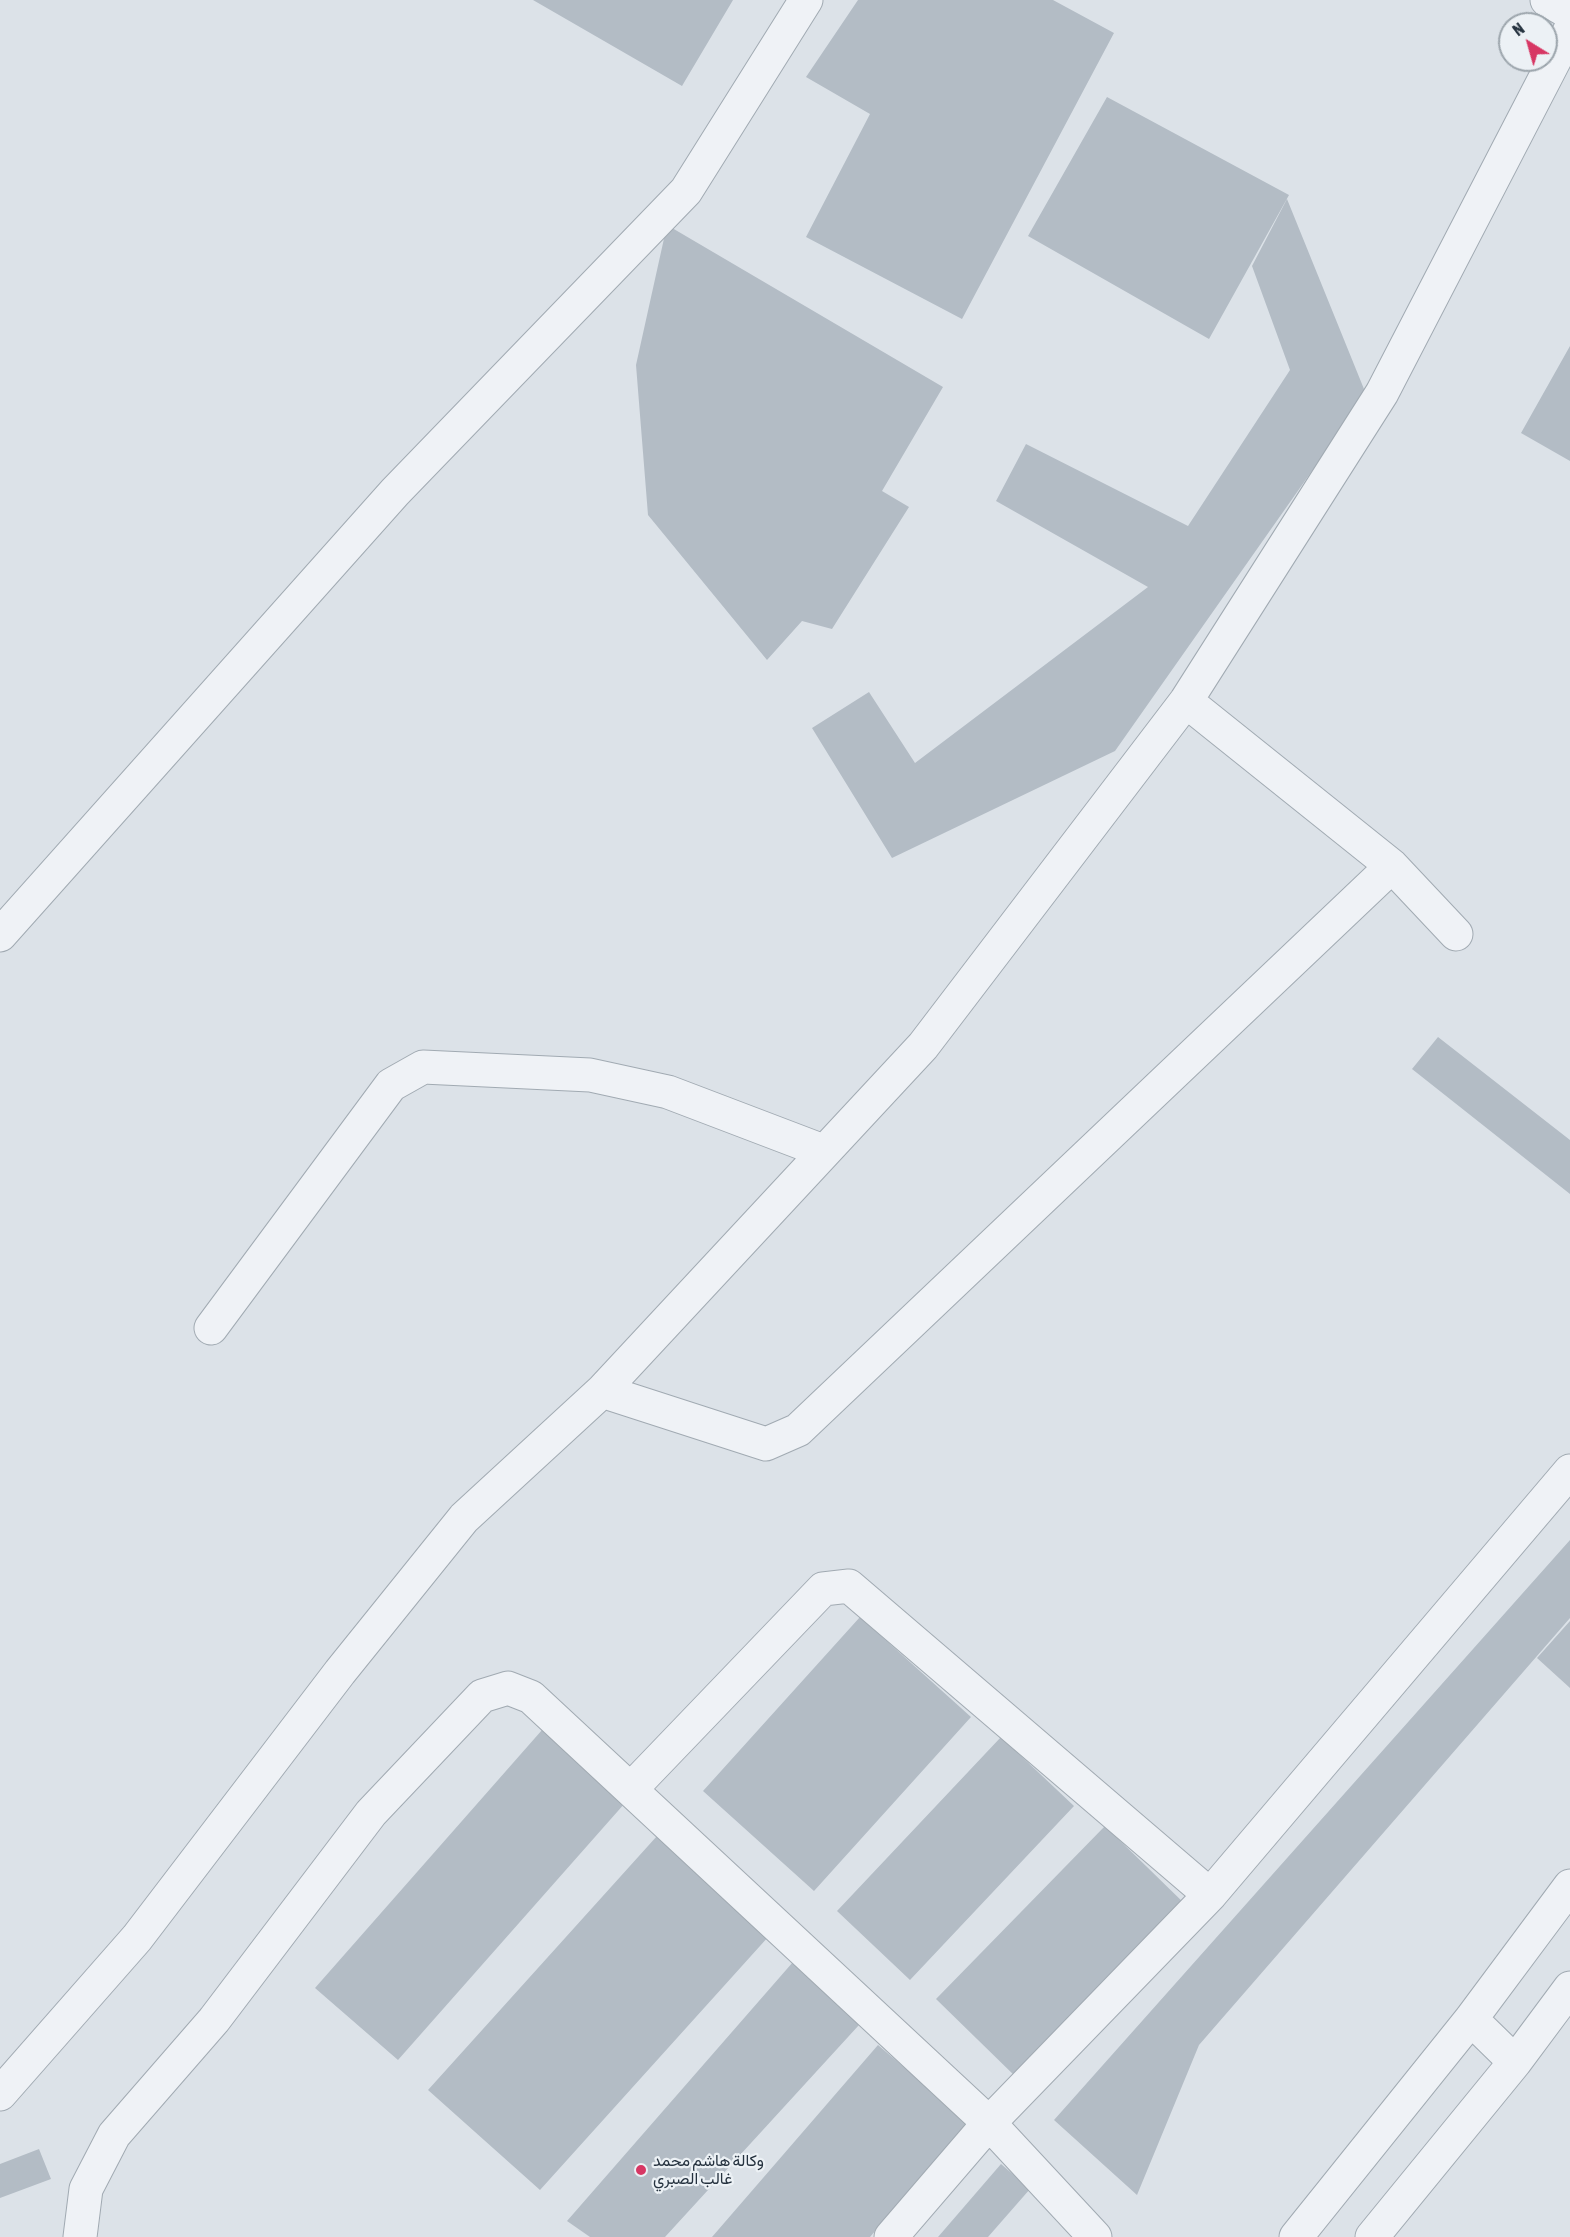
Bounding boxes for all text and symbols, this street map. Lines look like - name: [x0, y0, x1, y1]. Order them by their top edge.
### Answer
- north arrow: [1498, 12, 1558, 72]
- text: N: [1509, 19, 1528, 39]
- place label: وكالة هاشم محمد غالب الصبري: [653, 2151, 764, 2189]
- marker: وكالة هاشم محمد غالب الصبري: [634, 2163, 648, 2177]

